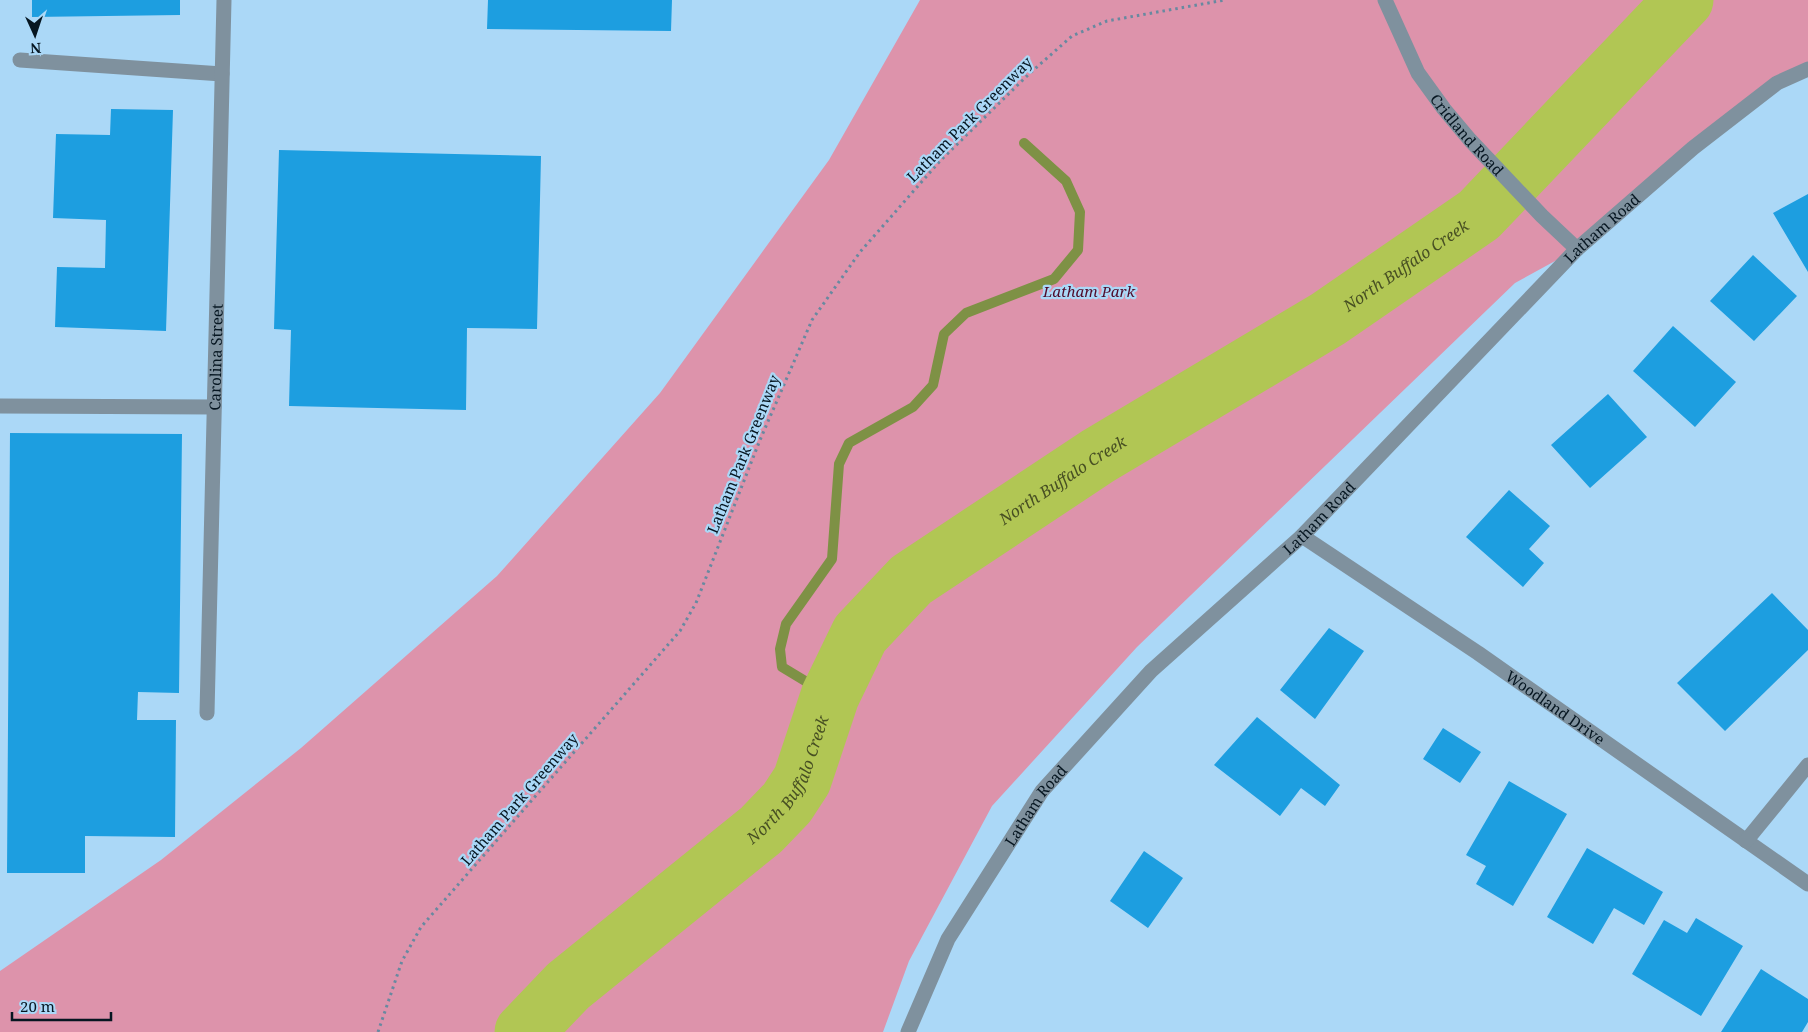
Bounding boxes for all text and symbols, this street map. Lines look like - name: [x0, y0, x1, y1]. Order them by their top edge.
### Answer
- north arrow: [10, 10, 60, 60]
- text: N: [30, 39, 42, 58]
- street label: Latham Park Greenway: [902, 52, 1036, 186]
- street label: Cridland Road: [1426, 90, 1508, 180]
- street label: Latham Road: [1559, 189, 1644, 267]
- water label: North Buffalo Creek: [1338, 214, 1474, 317]
- park label: Latham Park: [1042, 281, 1136, 301]
- street label: Carolina Street: [204, 303, 227, 411]
- street label: Latham Park Greenway: [702, 371, 784, 536]
- water label: North Buffalo Creek: [994, 430, 1131, 530]
- street label: Latham Road: [1278, 477, 1359, 559]
- street label: Woodland Drive: [1502, 666, 1609, 749]
- water label: North Buffalo Creek: [741, 712, 834, 849]
- street label: Latham Park Greenway: [456, 728, 582, 869]
- street label: Latham Road: [1000, 761, 1071, 850]
- scale bar: [12, 990, 111, 1022]
- text: 20 m: [20, 996, 55, 1016]

